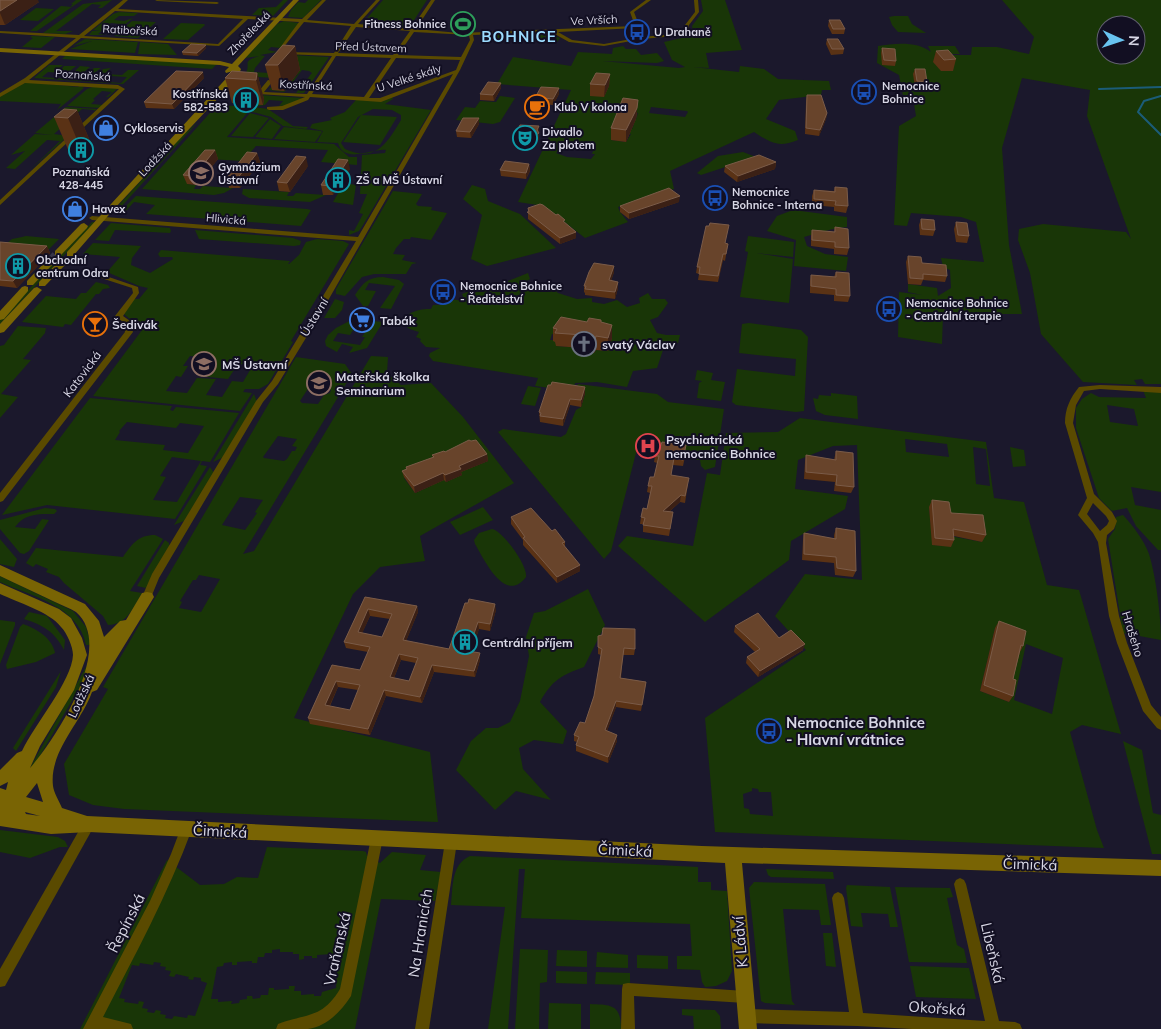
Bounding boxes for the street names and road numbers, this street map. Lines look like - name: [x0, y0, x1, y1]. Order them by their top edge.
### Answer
- street label: Zhořelecká: [225, 8, 273, 58]
- street label: Ve Vrších: [570, 12, 618, 28]
- street label: Ratibořská: [102, 22, 158, 38]
- street label: Před Ústavem: [335, 39, 407, 55]
- street label: U Velké skály: [375, 61, 443, 95]
- street label: Poznaňská: [55, 66, 111, 84]
- street label: Kostřínská: [279, 77, 333, 93]
- street label: Lodžská: [135, 139, 175, 179]
- street label: Hlivická: [206, 210, 246, 228]
- street label: Ústavní: [297, 294, 332, 339]
- street label: Katovická: [60, 348, 104, 400]
- street label: Hrašeho: [1119, 609, 1147, 659]
- street label: Lodžská: [64, 672, 98, 720]
- street label: Čimická: [192, 820, 248, 842]
- street label: Čimická: [597, 839, 653, 861]
- street label: Čimická: [1002, 854, 1058, 874]
- street label: Na Hranicích: [404, 887, 436, 979]
- street label: Řepínská: [103, 890, 149, 956]
- street label: Vraňanská: [319, 910, 355, 988]
- street label: K Ládví: [728, 914, 752, 968]
- street label: Libeňská: [977, 921, 1009, 985]
- street label: Okořská: [908, 997, 966, 1019]

